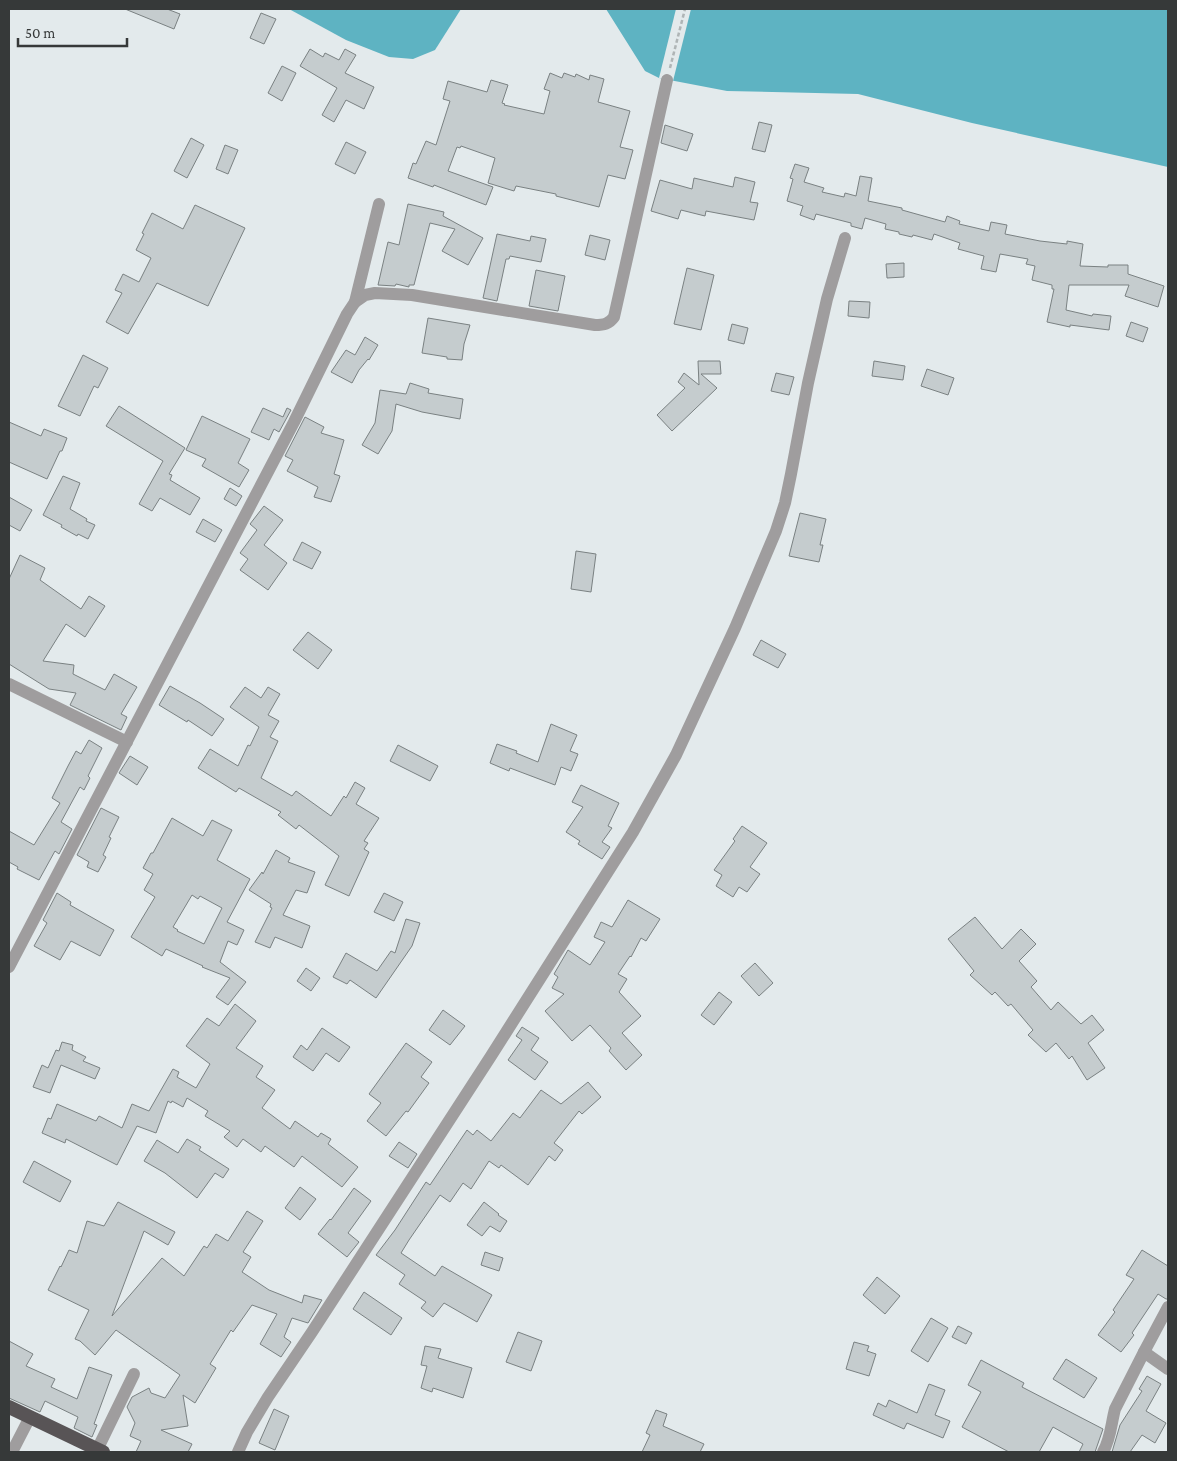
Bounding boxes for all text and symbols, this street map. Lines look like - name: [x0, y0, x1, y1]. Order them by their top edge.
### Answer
- scale bar: [18, 15, 126, 47]
- text: 50 m: [25, 25, 55, 41]

